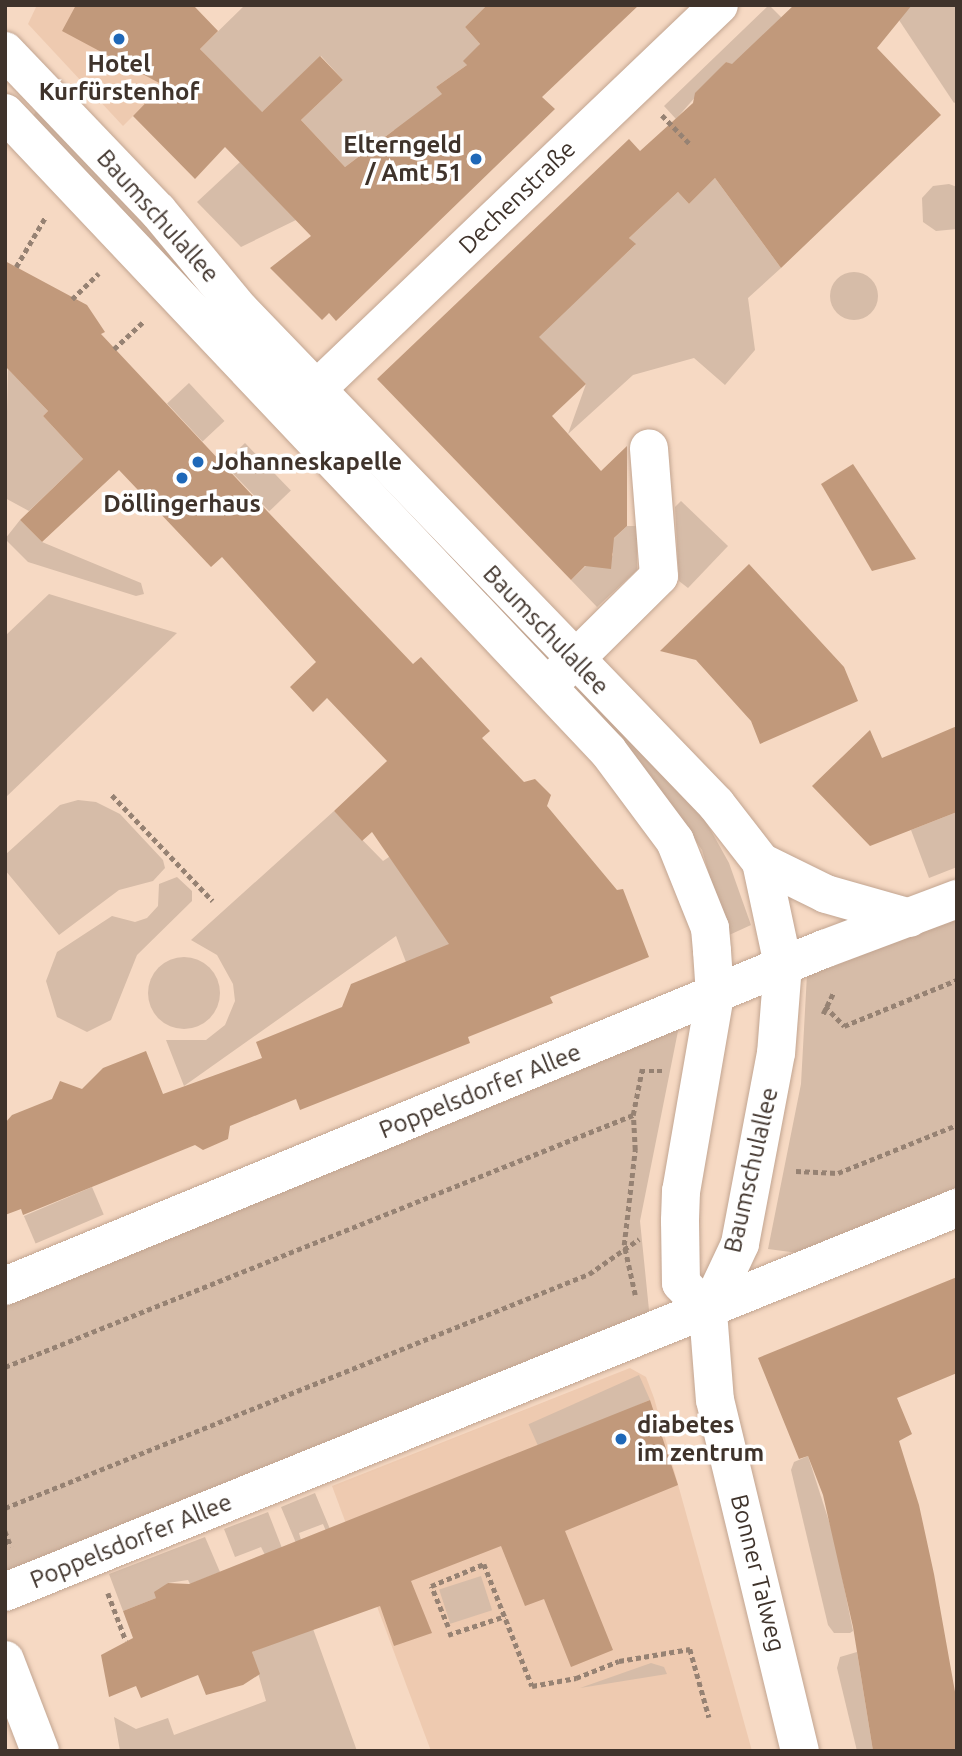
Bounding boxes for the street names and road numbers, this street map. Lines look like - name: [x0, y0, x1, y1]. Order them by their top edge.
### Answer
- street label: Dechenstraße: [453, 134, 581, 260]
- street label: Baumschulallee: [91, 144, 225, 288]
- street label: Baumschulallee: [477, 559, 615, 701]
- street label: Poppelsdorfer Allee: [375, 1037, 585, 1145]
- street label: Baumschulallee: [718, 1085, 784, 1255]
- street label: Poppelsdorfer Allee: [26, 1487, 236, 1595]
- street label: Bonner Talweg: [725, 1491, 791, 1655]

